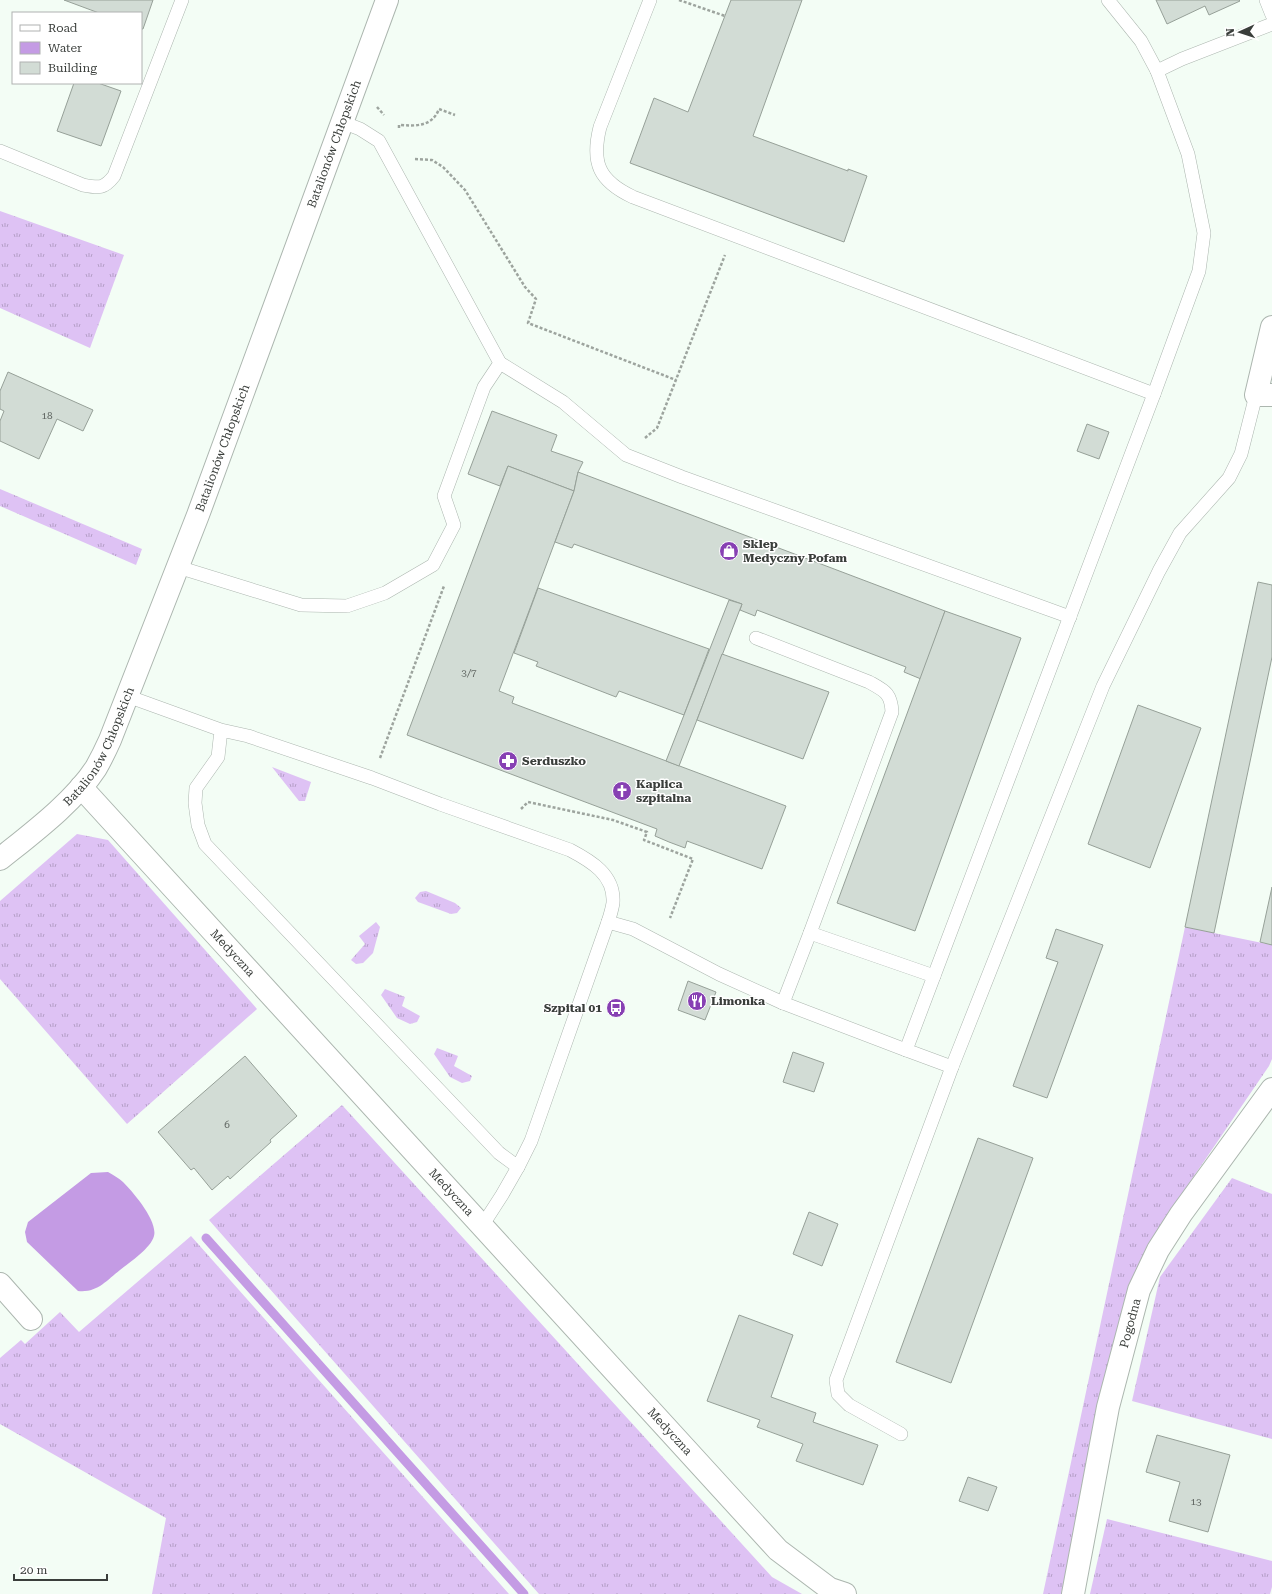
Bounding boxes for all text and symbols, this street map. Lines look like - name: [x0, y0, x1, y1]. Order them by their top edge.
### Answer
- legend: [12, 12, 142, 84]
- north arrow: [1220, 12, 1260, 52]
- text: Road: [48, 21, 78, 35]
- text: N: [1224, 27, 1237, 37]
- text: Water: [48, 41, 82, 55]
- text: Building: [48, 61, 97, 75]
- street label: Batalionów Chłopskich: [304, 78, 364, 210]
- street label: Batalionów Chłopskich: [193, 382, 252, 514]
- house number: 18: [41, 410, 53, 421]
- place label: Sklep Medyczny Pofam: [743, 537, 848, 565]
- shop icon: Sklep Medyczny Pofam: [718, 540, 740, 562]
- house number: 3/7: [461, 667, 477, 678]
- street label: Batalionów Chłopskich: [61, 685, 137, 809]
- pharmacy icon: Serduszko: [497, 750, 519, 772]
- place label: Serduszko: [522, 754, 586, 768]
- place label: Kaplica szpitalna: [636, 777, 691, 805]
- church icon: Kaplica szpitalna: [611, 780, 633, 802]
- street label: Medyczna: [208, 927, 258, 980]
- restaurant icon: Limonka: [686, 990, 708, 1012]
- place label: Limonka: [711, 994, 765, 1008]
- bus stop icon: Szpital 01: [605, 997, 627, 1019]
- place label: Szpital 01: [544, 1001, 602, 1015]
- house number: 6: [224, 1119, 230, 1130]
- street label: Medyczna: [426, 1166, 477, 1219]
- street label: Pogodna: [1117, 1296, 1144, 1349]
- street label: Medyczna: [645, 1405, 695, 1458]
- house number: 13: [1190, 1496, 1202, 1507]
- scale bar: [14, 1556, 107, 1582]
- text: 20 m: [20, 1563, 47, 1577]

